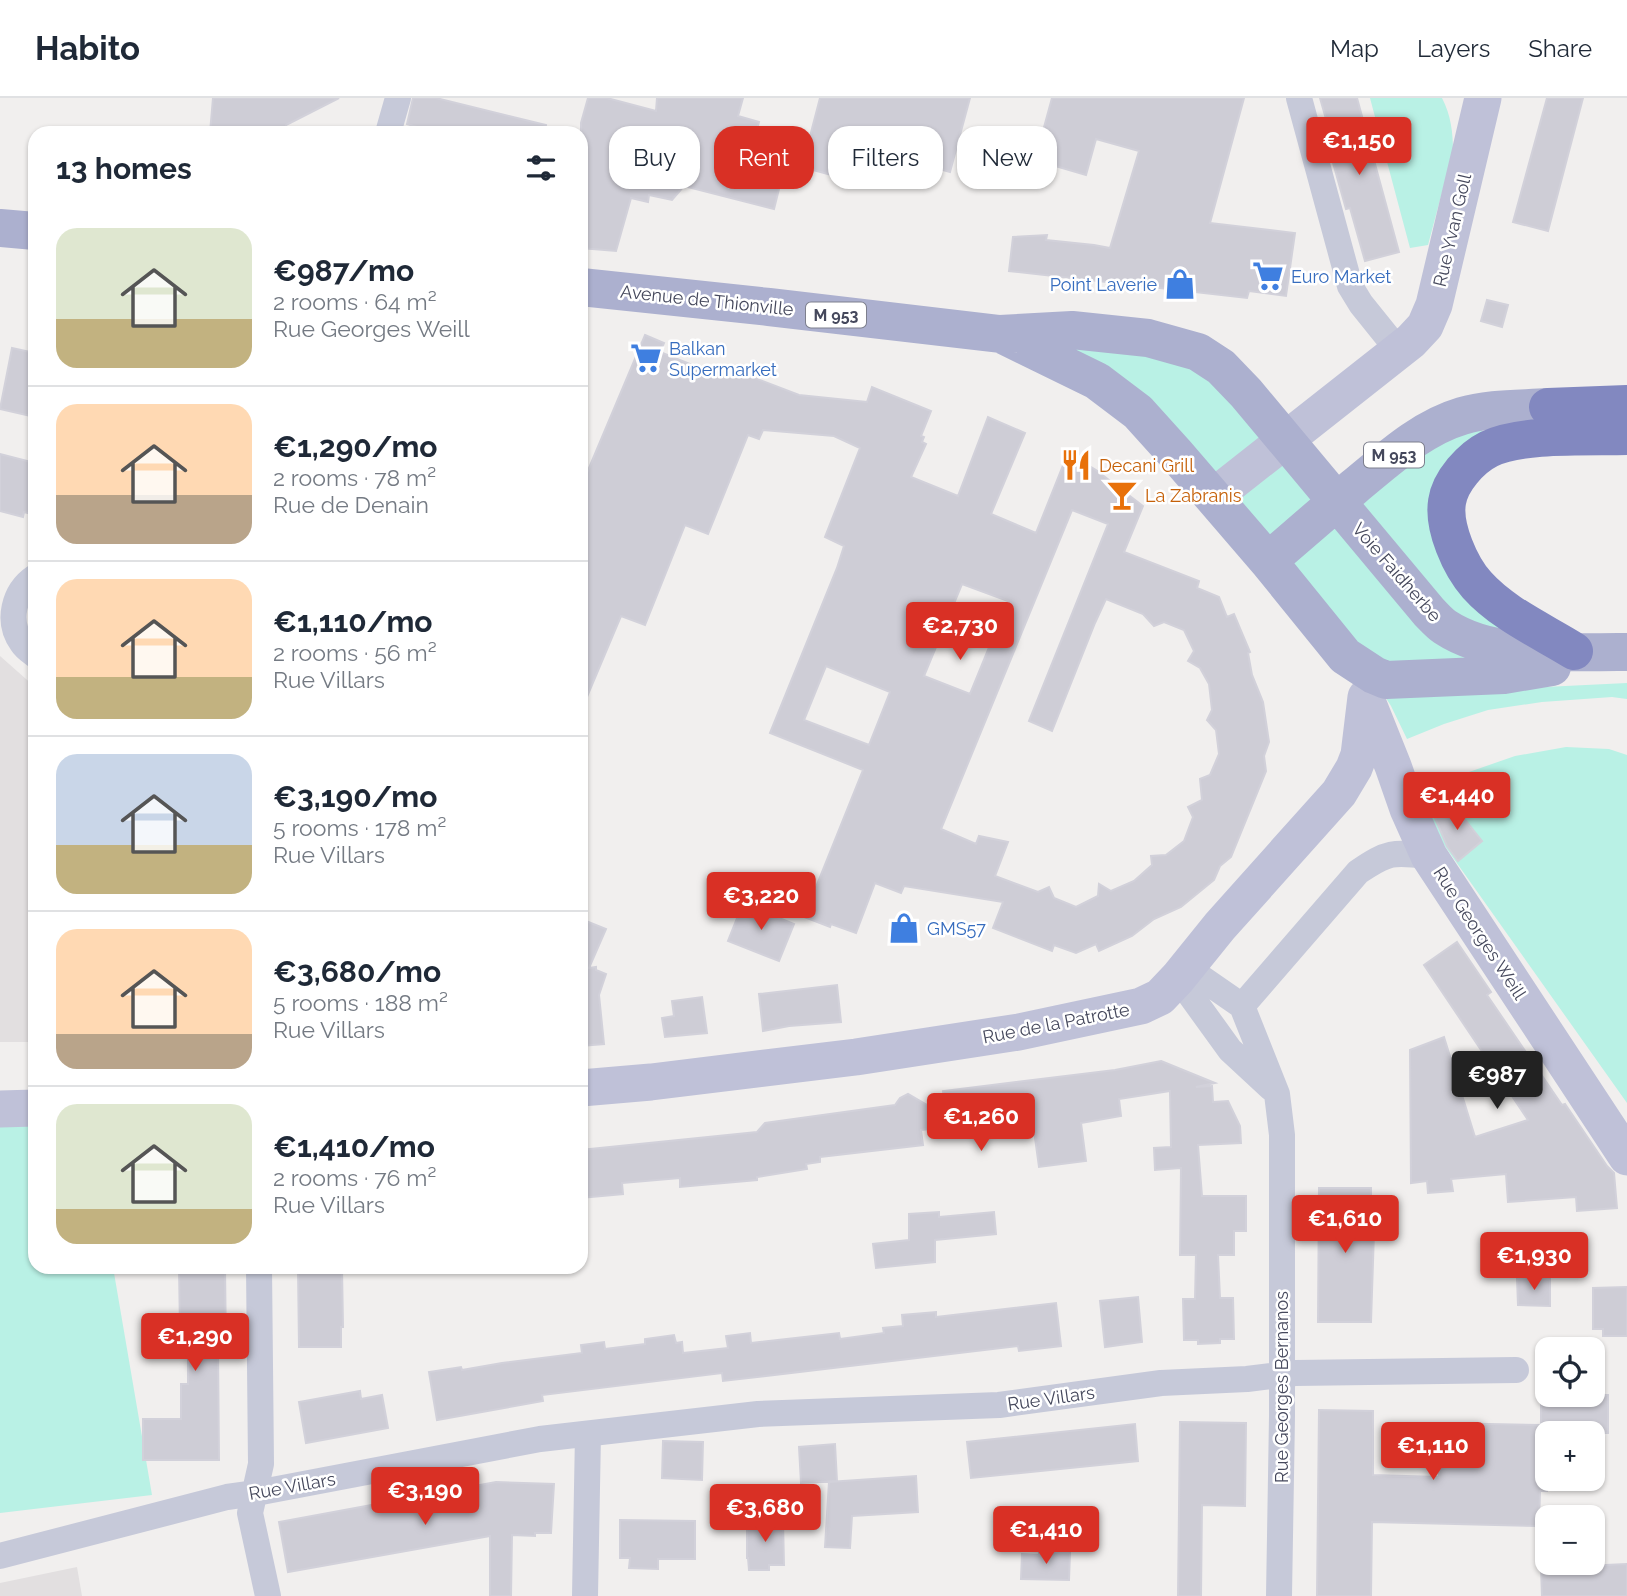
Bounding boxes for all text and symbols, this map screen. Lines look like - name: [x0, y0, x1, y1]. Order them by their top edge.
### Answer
- text: Habito: [35, 29, 140, 68]
- text: Map: [1330, 34, 1379, 63]
- text: Layers: [1417, 34, 1490, 63]
- text: Share: [1528, 34, 1592, 63]
- pin: €1,150: [1302, 118, 1416, 177]
- chip: Buy: [609, 126, 700, 189]
- chip: Rent: [714, 126, 814, 189]
- chip: Filters: [828, 126, 943, 189]
- chip: New: [957, 126, 1057, 189]
- text: €1,150: [1322, 126, 1396, 153]
- icon: filters: [522, 149, 560, 187]
- text: 13 homes: [56, 151, 192, 186]
- street label: Rue Yvan Goll: [1429, 171, 1475, 289]
- text: €987/mo: [273, 253, 414, 288]
- icon: home: [112, 256, 196, 340]
- supermarket icon: Euro Market: [1251, 259, 1285, 293]
- place label: Euro Market: [1291, 266, 1391, 287]
- shop icon: Point Laverie: [1163, 267, 1197, 301]
- place label: Point Laverie: [1050, 274, 1157, 295]
- street label: Avenue de Thionville: [619, 280, 795, 320]
- text: 2 rooms · 64 m²: [273, 288, 437, 315]
- road number: M 953: [806, 302, 866, 328]
- text: Rue Georges Weill: [273, 315, 470, 342]
- place label: Balkan Supermarket: [669, 338, 777, 380]
- supermarket icon: Balkan Supermarket: [629, 341, 663, 375]
- text: €1,290/mo: [273, 429, 438, 464]
- icon: home: [112, 432, 196, 516]
- road number: M 953: [1364, 442, 1424, 468]
- restaurant icon: Decani Grill: [1059, 448, 1093, 482]
- place label: Decani Grill: [1099, 455, 1194, 476]
- text: 2 rooms · 78 m²: [273, 464, 436, 491]
- bar icon: La Zabranis: [1105, 478, 1139, 512]
- place label: La Zabranis: [1145, 485, 1242, 506]
- text: Rue de Denain: [273, 491, 429, 518]
- street label: Voie Faidherbe: [1348, 518, 1446, 626]
- pin: €2,730: [903, 602, 1017, 662]
- text: €1,110/mo: [273, 604, 433, 639]
- icon: home: [112, 607, 196, 691]
- text: €2,730: [922, 611, 998, 638]
- text: 2 rooms · 56 m²: [273, 639, 437, 666]
- text: Rue Villars: [273, 666, 385, 693]
- pin: €1,440: [1400, 772, 1514, 832]
- text: €3,190/mo: [273, 779, 437, 814]
- text: €1,440: [1419, 781, 1495, 808]
- icon: home: [112, 782, 196, 866]
- text: 5 rooms · 178 m²: [273, 814, 446, 841]
- text: Rue Villars: [273, 841, 385, 868]
- street label: Rue Georges Weill: [1429, 863, 1531, 1003]
- pin: €3,220: [704, 872, 818, 932]
- text: €3,220: [723, 881, 799, 908]
- shop icon: GMS57: [887, 911, 921, 945]
- place label: GMS57: [927, 918, 986, 939]
- text: €3,680/mo: [273, 954, 441, 989]
- icon: home: [112, 957, 196, 1041]
- text: 5 rooms · 188 m²: [273, 989, 448, 1016]
- street label: Rue de la Patrotte: [981, 998, 1132, 1048]
- text: Rue Villars: [273, 1016, 385, 1043]
- pin: €987: [1456, 1052, 1538, 1111]
- text: €987: [1468, 1060, 1526, 1087]
- pin: €1,260: [924, 1094, 1038, 1153]
- text: €1,260: [943, 1102, 1019, 1129]
- text: €1,410/mo: [273, 1129, 435, 1164]
- icon: home: [112, 1132, 196, 1216]
- text: 2 rooms · 76 m²: [273, 1164, 436, 1191]
- text: Rue Villars: [273, 1191, 385, 1218]
- pin: €1,610: [1288, 1196, 1402, 1255]
- text: €1,610: [1308, 1204, 1382, 1231]
- pin: €1,930: [1477, 1232, 1591, 1292]
- text: €1,930: [1496, 1241, 1572, 1268]
- street label: Rue Georges Bernanos: [1271, 1291, 1292, 1483]
- pin: €1,290: [138, 1314, 252, 1373]
- text: €1,290: [157, 1322, 233, 1349]
- map controls: [1535, 1337, 1605, 1575]
- button: locate: [1535, 1337, 1605, 1407]
- street label: Rue Villars: [1006, 1381, 1096, 1414]
- button: +: [1535, 1421, 1605, 1491]
- pin: €1,110: [1376, 1422, 1490, 1482]
- text: €1,110: [1397, 1431, 1469, 1458]
- street label: Rue Villars: [247, 1468, 337, 1504]
- pin: €3,190: [368, 1468, 482, 1527]
- text: €3,190: [387, 1476, 463, 1503]
- pin: €3,680: [708, 1484, 822, 1544]
- text: €3,680: [726, 1493, 804, 1520]
- button: −: [1535, 1505, 1605, 1575]
- pin: €1,410: [989, 1506, 1103, 1566]
- text: €1,410: [1009, 1515, 1083, 1542]

